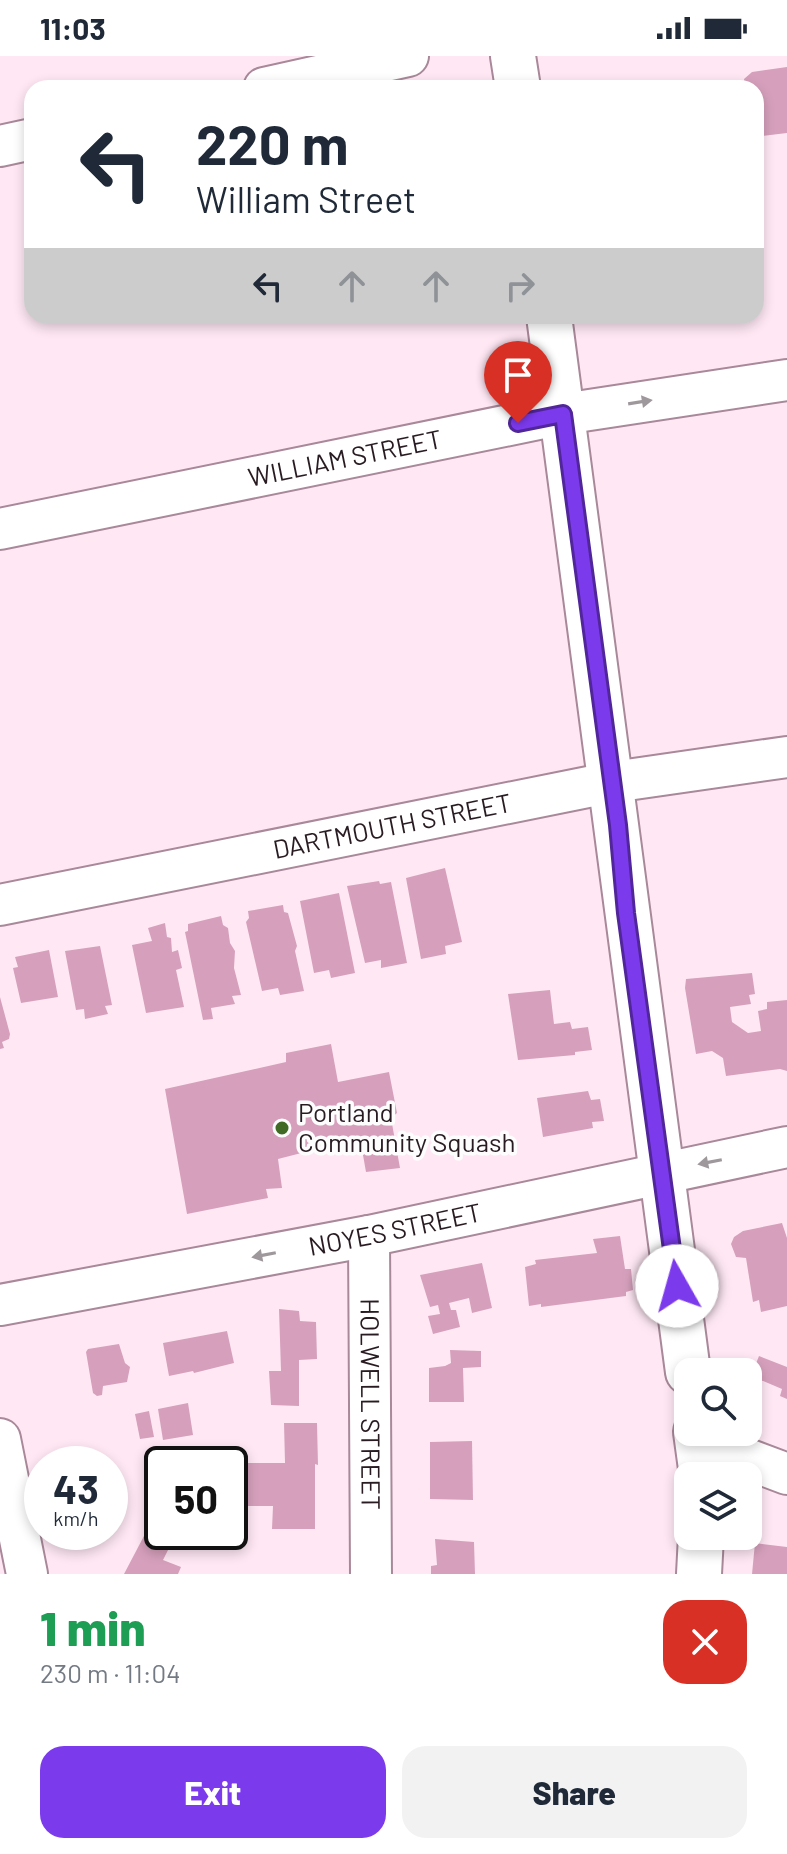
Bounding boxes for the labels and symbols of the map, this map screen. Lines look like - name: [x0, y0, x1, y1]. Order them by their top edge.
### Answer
- pin: [484, 341, 552, 423]
- one-way arrow: [628, 395, 653, 408]
- street label: WILLIAM STREET: [245, 422, 444, 492]
- street label: DARTMOUTH STREET: [270, 786, 514, 864]
- place label: Portland Community Squash: [298, 1096, 515, 1157]
- marker: Portland Community Squash: [273, 1119, 291, 1137]
- one-way arrow: [698, 1156, 723, 1169]
- street label: NOYES STREET: [306, 1196, 484, 1261]
- position arrow: [635, 1244, 719, 1328]
- one-way arrow: [251, 1250, 276, 1262]
- street label: HOLWELL STREET: [355, 1298, 388, 1510]
- speed limit sign: 50: [144, 1446, 248, 1550]

